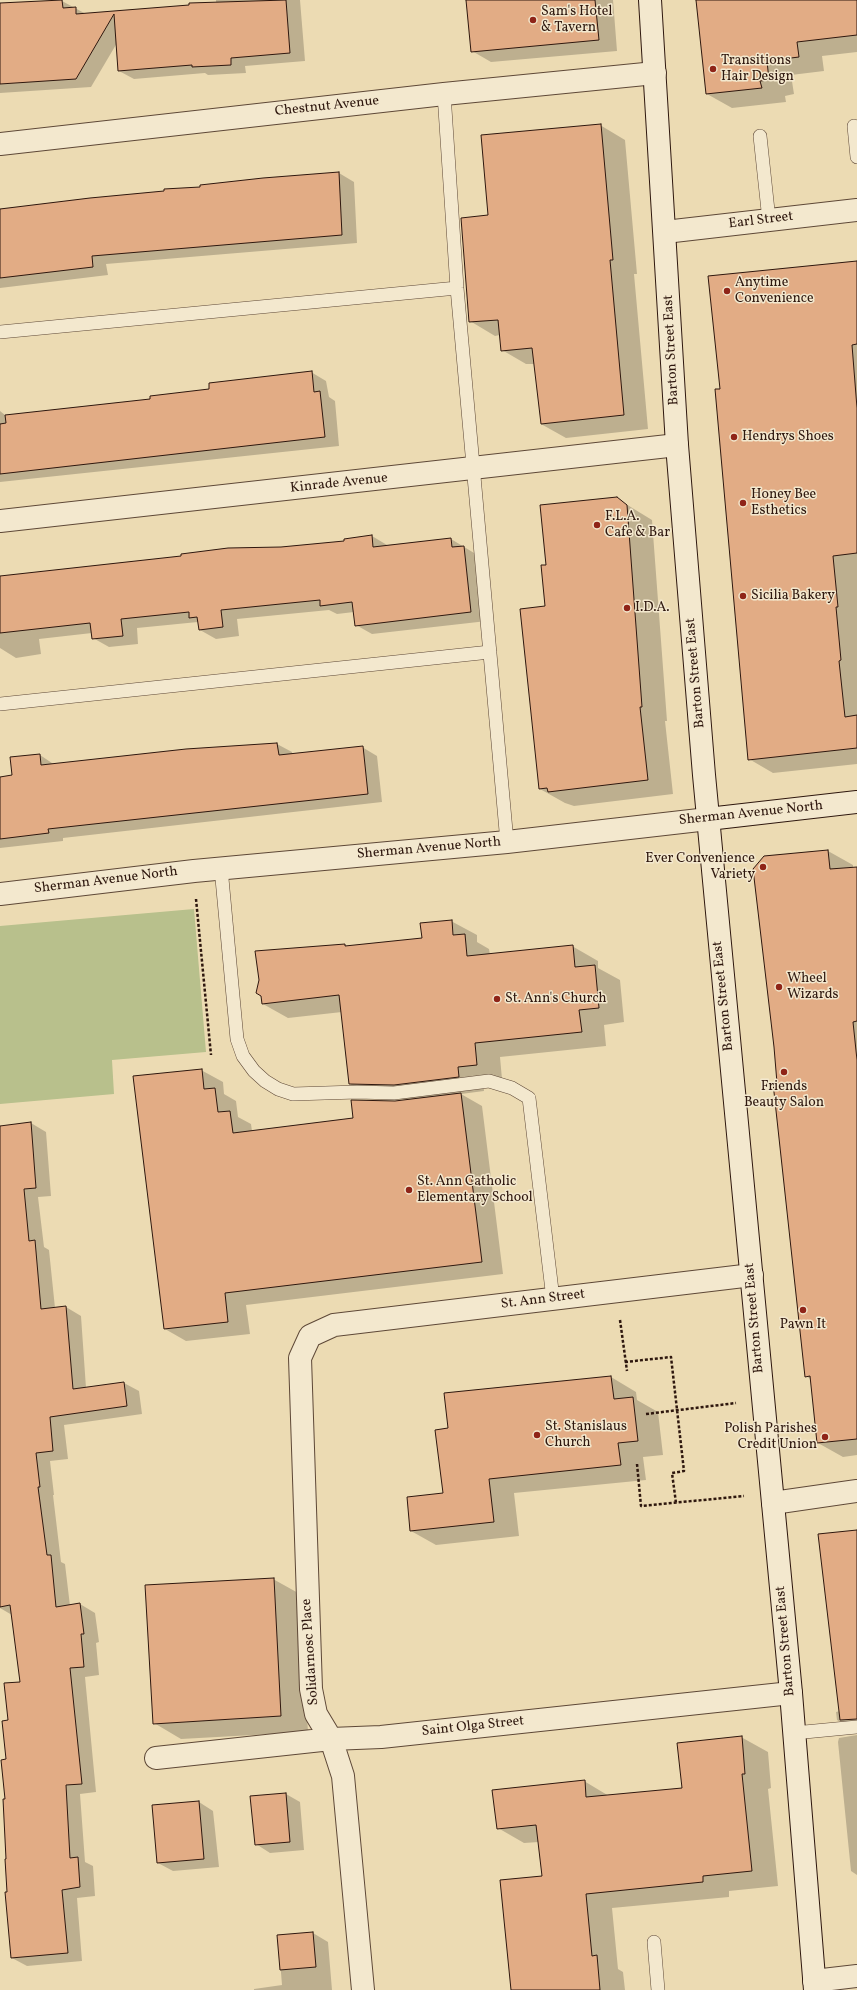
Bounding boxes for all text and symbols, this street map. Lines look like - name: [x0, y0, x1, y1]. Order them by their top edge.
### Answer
- place label: Sam's Hotel & Tavern: [541, 4, 613, 36]
- marker: Sam's Hotel & Tavern: [528, 15, 538, 25]
- place label: Transitions Hair Design: [721, 53, 794, 86]
- marker: Transitions Hair Design: [708, 64, 718, 74]
- street label: Chestnut Avenue: [274, 93, 380, 121]
- street label: Earl Street: [728, 209, 794, 233]
- place label: Anytime Convenience: [735, 275, 814, 308]
- marker: Anytime Convenience: [722, 286, 732, 296]
- street label: Barton Street East: [661, 294, 683, 406]
- place label: Hendrys Shoes: [742, 429, 834, 445]
- marker: Hendrys Shoes: [729, 432, 739, 442]
- street label: Kinrade Avenue: [289, 471, 389, 497]
- place label: Honey Bee Esthetics: [751, 487, 816, 520]
- marker: Honey Bee Esthetics: [738, 498, 748, 508]
- place label: F.L.A. Cafe & Bar: [605, 509, 670, 542]
- marker: F.L.A. Cafe & Bar: [592, 520, 602, 530]
- place label: Sicilia Bakery: [751, 588, 835, 604]
- marker: Sicilia Bakery: [738, 591, 748, 601]
- place label: I.D.A.: [635, 600, 670, 616]
- marker: I.D.A.: [622, 603, 632, 613]
- street label: Barton Street East: [683, 617, 709, 729]
- street label: Sherman Avenue North: [678, 798, 824, 830]
- street label: Sherman Avenue North: [356, 834, 502, 864]
- place label: Ever Convenience Variety: [645, 851, 755, 884]
- marker: Ever Convenience Variety: [758, 862, 768, 872]
- street label: Sherman Avenue North: [33, 864, 179, 898]
- street label: Barton Street East: [710, 940, 738, 1052]
- place label: Wheel Wizards: [787, 971, 839, 1004]
- marker: Wheel Wizards: [774, 982, 784, 992]
- place label: St. Ann's Church: [505, 991, 607, 1007]
- marker: St. Ann's Church: [492, 994, 502, 1004]
- marker: Friends Beauty Salon: [779, 1067, 789, 1077]
- place label: Friends Beauty Salon: [744, 1079, 824, 1112]
- place label: St. Ann Catholic Elementary School: [417, 1174, 533, 1206]
- marker: St. Ann Catholic Elementary School: [404, 1185, 414, 1195]
- street label: Barton Street East: [742, 1262, 768, 1374]
- street label: St. Ann Street: [500, 1286, 586, 1314]
- marker: Pawn It: [798, 1305, 808, 1315]
- place label: Pawn It: [780, 1317, 826, 1333]
- place label: St. Stanislaus Church: [545, 1419, 627, 1452]
- place label: Polish Parishes Credit Union: [724, 1421, 817, 1454]
- marker: St. Stanislaus Church: [532, 1430, 542, 1440]
- marker: Polish Parishes Credit Union: [820, 1432, 830, 1442]
- street label: Barton Street East: [773, 1585, 799, 1697]
- street label: Solidarnosc Place: [299, 1598, 323, 1706]
- street label: Saint Olga Street: [421, 1713, 525, 1741]

